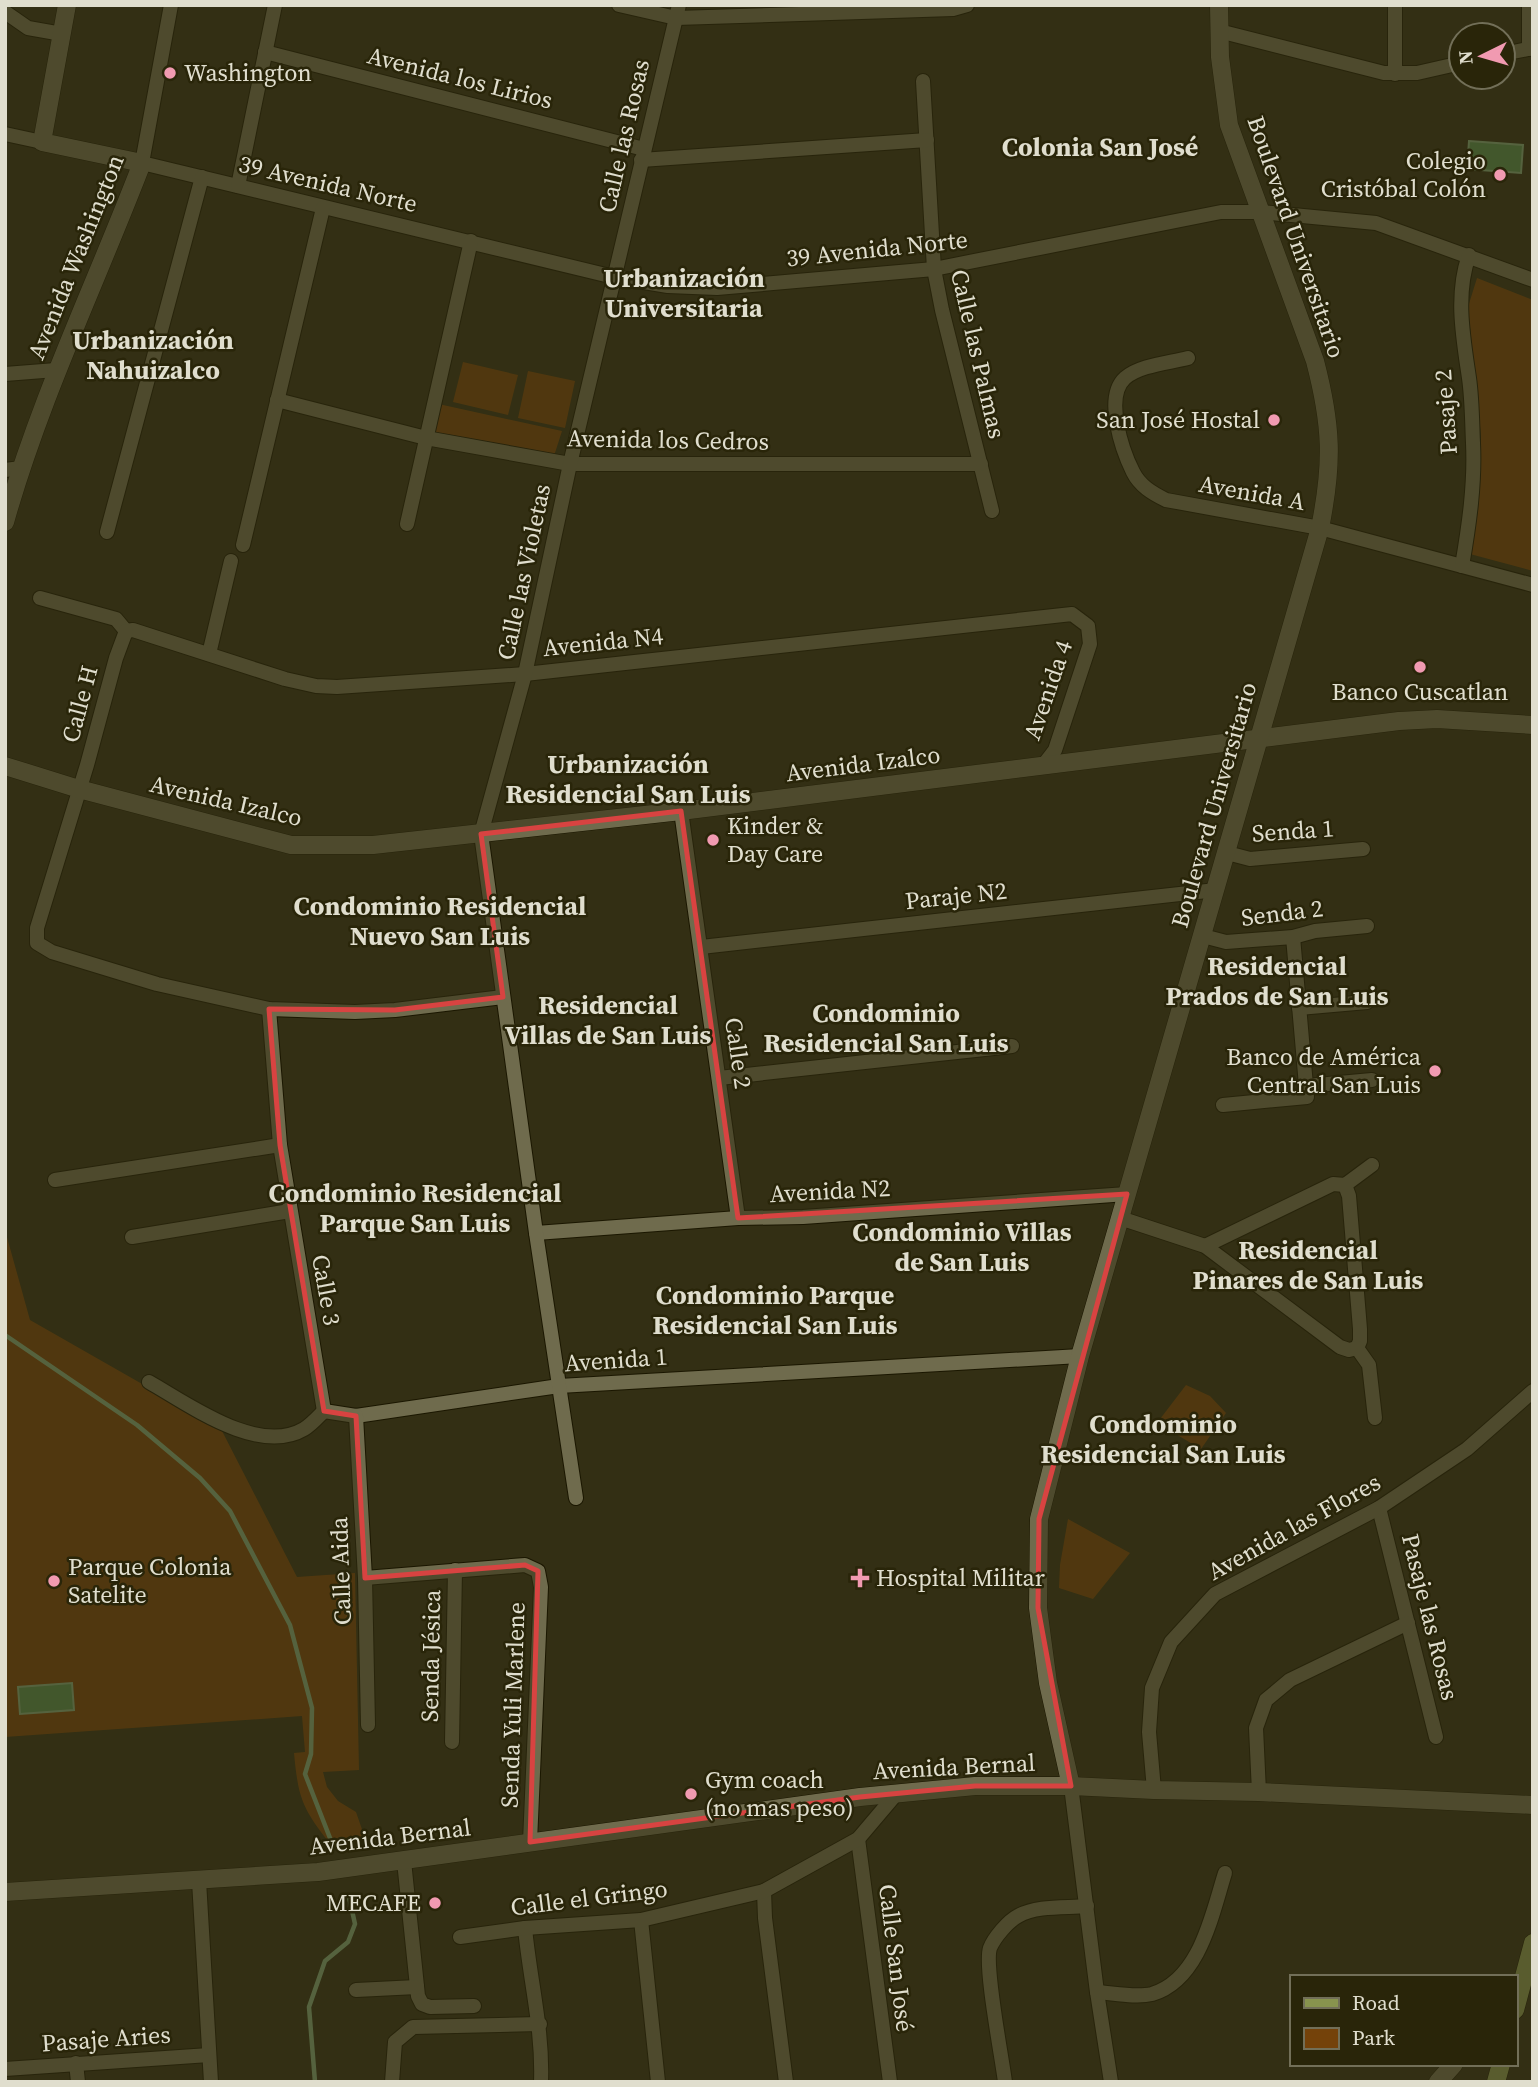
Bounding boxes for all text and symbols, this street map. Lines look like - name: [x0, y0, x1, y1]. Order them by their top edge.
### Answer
- north arrow: [1447, 21, 1517, 91]
- street label: Avenida los Lirios: [364, 39, 556, 116]
- text: N: [1451, 49, 1479, 66]
- place label: Washington: [184, 56, 312, 89]
- street label: Calle las Rosas: [590, 56, 657, 216]
- marker: Washington: [162, 65, 178, 81]
- street label: Boulevard Universitario: [1240, 111, 1353, 362]
- district label: Colonia San José: [1002, 129, 1198, 165]
- place label: Colegio Cristóbal Colón: [1321, 144, 1486, 205]
- street label: 39 Avenida Norte: [236, 147, 420, 220]
- street label: Avenida Washington: [19, 149, 132, 364]
- marker: Colegio Cristóbal Colón: [1492, 167, 1508, 183]
- street label: 39 Avenida Norte: [785, 223, 969, 274]
- district label: Urbanización Universitaria: [603, 260, 765, 326]
- street label: Calle las Palmas: [943, 266, 1014, 442]
- district label: Urbanización Nahuizalco: [72, 322, 234, 388]
- street label: Pasaje 2: [1426, 368, 1465, 456]
- place label: San José Hostal: [1096, 403, 1260, 436]
- marker: San José Hostal: [1266, 412, 1282, 428]
- street label: Avenida los Cedros: [567, 421, 769, 458]
- street label: Avenida A: [1196, 467, 1308, 518]
- street label: Calle las Violetas: [489, 481, 558, 663]
- street label: Avenida N4: [541, 619, 665, 664]
- street label: Avenida 4: [1015, 636, 1080, 744]
- marker: Banco Cuscatlan: [1412, 659, 1428, 675]
- street label: Calle H: [53, 662, 106, 746]
- place label: Banco Cuscatlan: [1332, 675, 1508, 708]
- street label: Boulevard Universitario: [1163, 678, 1264, 931]
- street label: Avenida Izalco: [784, 738, 942, 789]
- district label: Urbanización Residencial San Luis: [505, 746, 751, 812]
- street label: Avenida Izalco: [147, 767, 306, 834]
- place label: Kinder & Day Care: [727, 809, 824, 870]
- street label: Senda 1: [1251, 811, 1335, 850]
- marker: Kinder & Day Care: [705, 832, 721, 848]
- street label: Paraje N2: [903, 874, 1009, 917]
- district label: Condominio Residencial Nuevo San Luis: [294, 888, 586, 954]
- street label: Senda 2: [1239, 891, 1325, 934]
- district label: Residencial Prados de San Luis: [1165, 948, 1389, 1014]
- district label: Residencial Villas de San Luis: [505, 987, 712, 1053]
- district label: Condominio Residencial San Luis: [763, 995, 1009, 1061]
- street label: Calle 2: [717, 1015, 760, 1091]
- place label: Banco de América Central San Luis: [1226, 1040, 1422, 1101]
- marker: Banco de América Central San Luis: [1427, 1063, 1443, 1079]
- street label: Avenida N2: [769, 1171, 891, 1210]
- district label: Condominio Residencial Parque San Luis: [269, 1175, 561, 1241]
- district label: Condominio Villas de San Luis: [852, 1214, 1072, 1280]
- district label: Residencial Pinares de San Luis: [1193, 1232, 1424, 1298]
- street label: Calle 3: [304, 1252, 349, 1328]
- district label: Condominio Parque Residencial San Luis: [652, 1277, 898, 1343]
- street label: Avenida 1: [563, 1339, 669, 1380]
- district label: Condominio Residencial San Luis: [1040, 1406, 1286, 1472]
- street label: Avenida las Flores: [1201, 1465, 1386, 1588]
- street label: Calle Aida: [322, 1516, 359, 1626]
- street label: Pasaje las Rosas: [1394, 1530, 1467, 1703]
- place label: Parque Colonia Satelite: [68, 1550, 232, 1611]
- place label: Hospital Militar: [876, 1561, 1045, 1594]
- marker: Hospital Militar: [850, 1568, 870, 1588]
- marker: Parque Colonia Satelite: [46, 1573, 62, 1589]
- street label: Senda Jésica: [413, 1589, 448, 1723]
- street label: Senda Yuli Marlene: [492, 1601, 533, 1809]
- street label: Avenida Bernal: [872, 1746, 1036, 1787]
- place label: Gym coach (no mas peso): [705, 1763, 854, 1824]
- marker: Gym coach (no mas peso): [683, 1786, 699, 1802]
- street label: Avenida Bernal: [307, 1810, 473, 1863]
- street label: Calle el Gringo: [509, 1872, 669, 1923]
- street label: Calle San José: [871, 1882, 922, 2034]
- place label: MECAFE: [326, 1886, 421, 1919]
- marker: MECAFE: [427, 1895, 443, 1911]
- legend: [1290, 1975, 1517, 2066]
- text: Road: [1352, 1988, 1400, 2017]
- street label: Pasaje Aries: [40, 2018, 172, 2059]
- text: Park: [1352, 2023, 1396, 2052]

